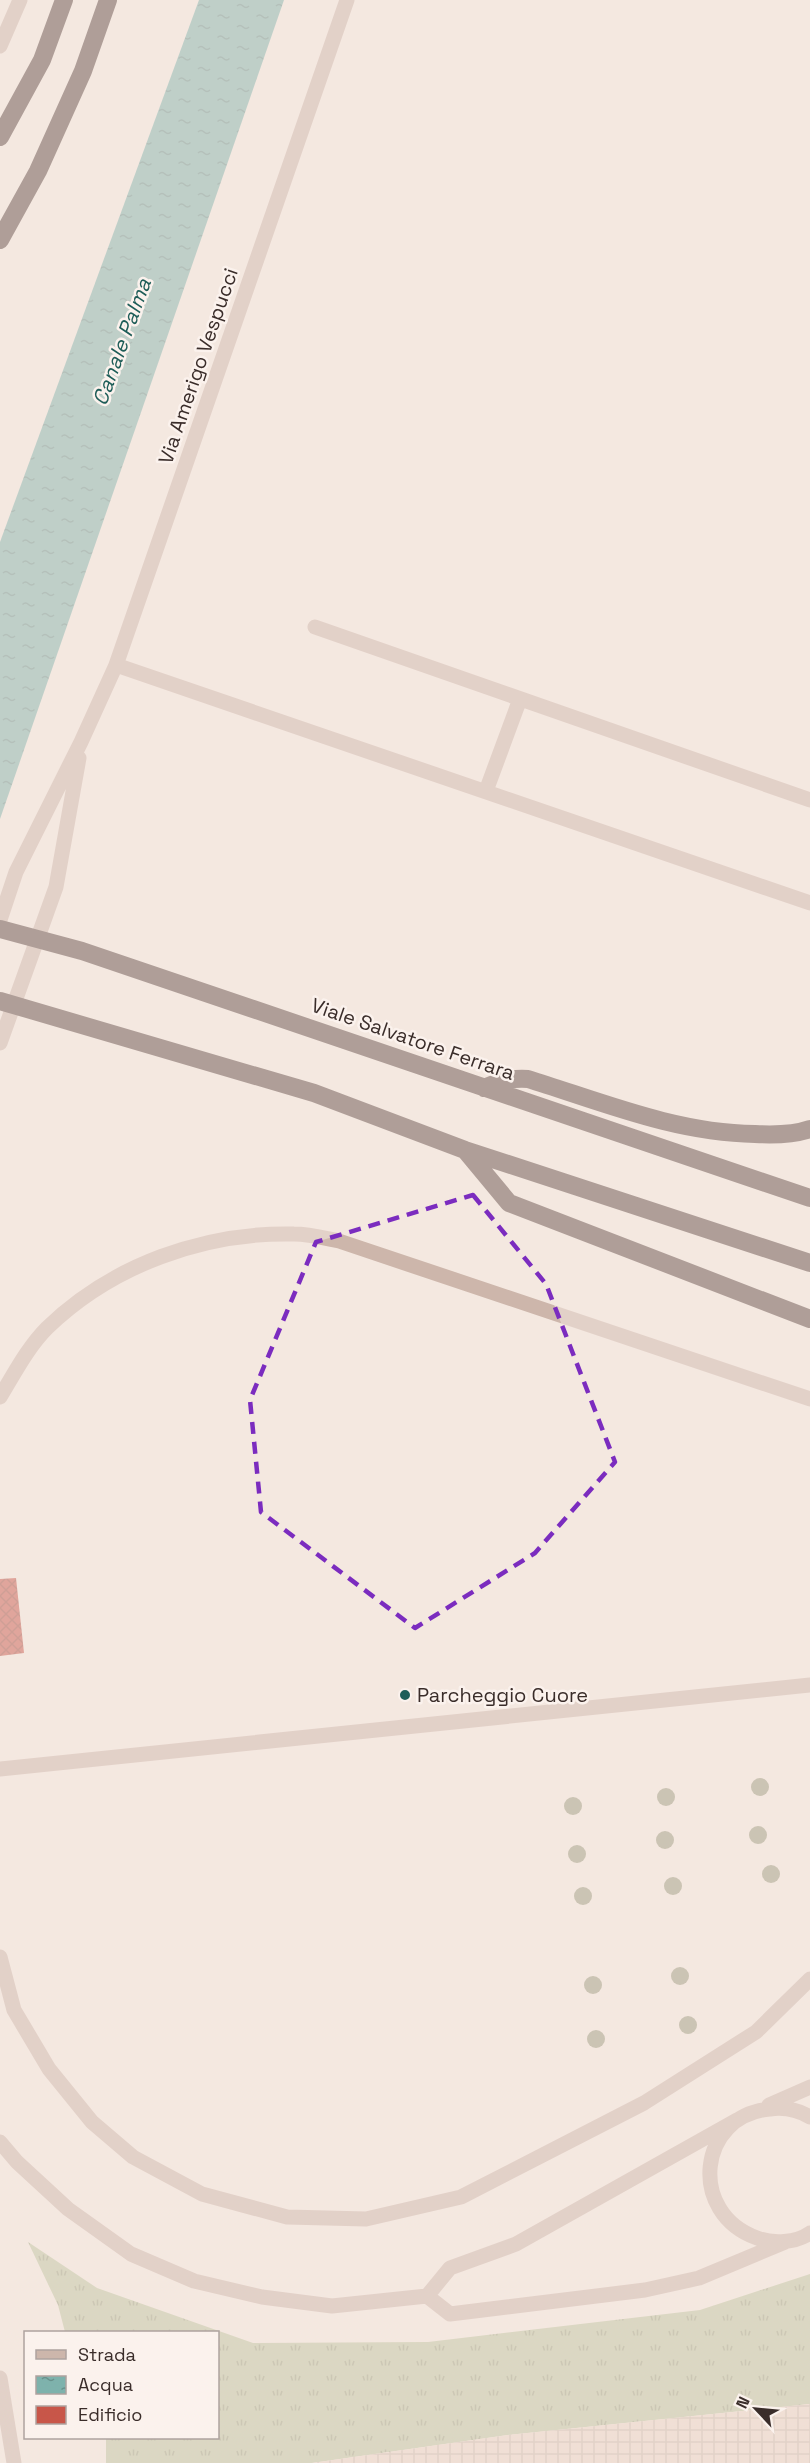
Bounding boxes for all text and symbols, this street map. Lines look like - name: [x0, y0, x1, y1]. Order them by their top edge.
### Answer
- street label: Via Amerigo Vespucci: [152, 264, 244, 468]
- water label: Canale Palma: [86, 274, 157, 409]
- street label: Viale Salvatore Ferrara: [308, 992, 518, 1086]
- place label: Parcheggio Cuore: [417, 1682, 588, 1708]
- marker: Parcheggio Cuore: [398, 1688, 412, 1702]
- legend: [24, 2331, 219, 2439]
- text: Strada: [78, 2343, 136, 2366]
- text: Acqua: [78, 2373, 133, 2396]
- north arrow: [726, 2379, 786, 2439]
- text: N: [731, 2393, 755, 2412]
- text: Edificio: [78, 2403, 142, 2426]

